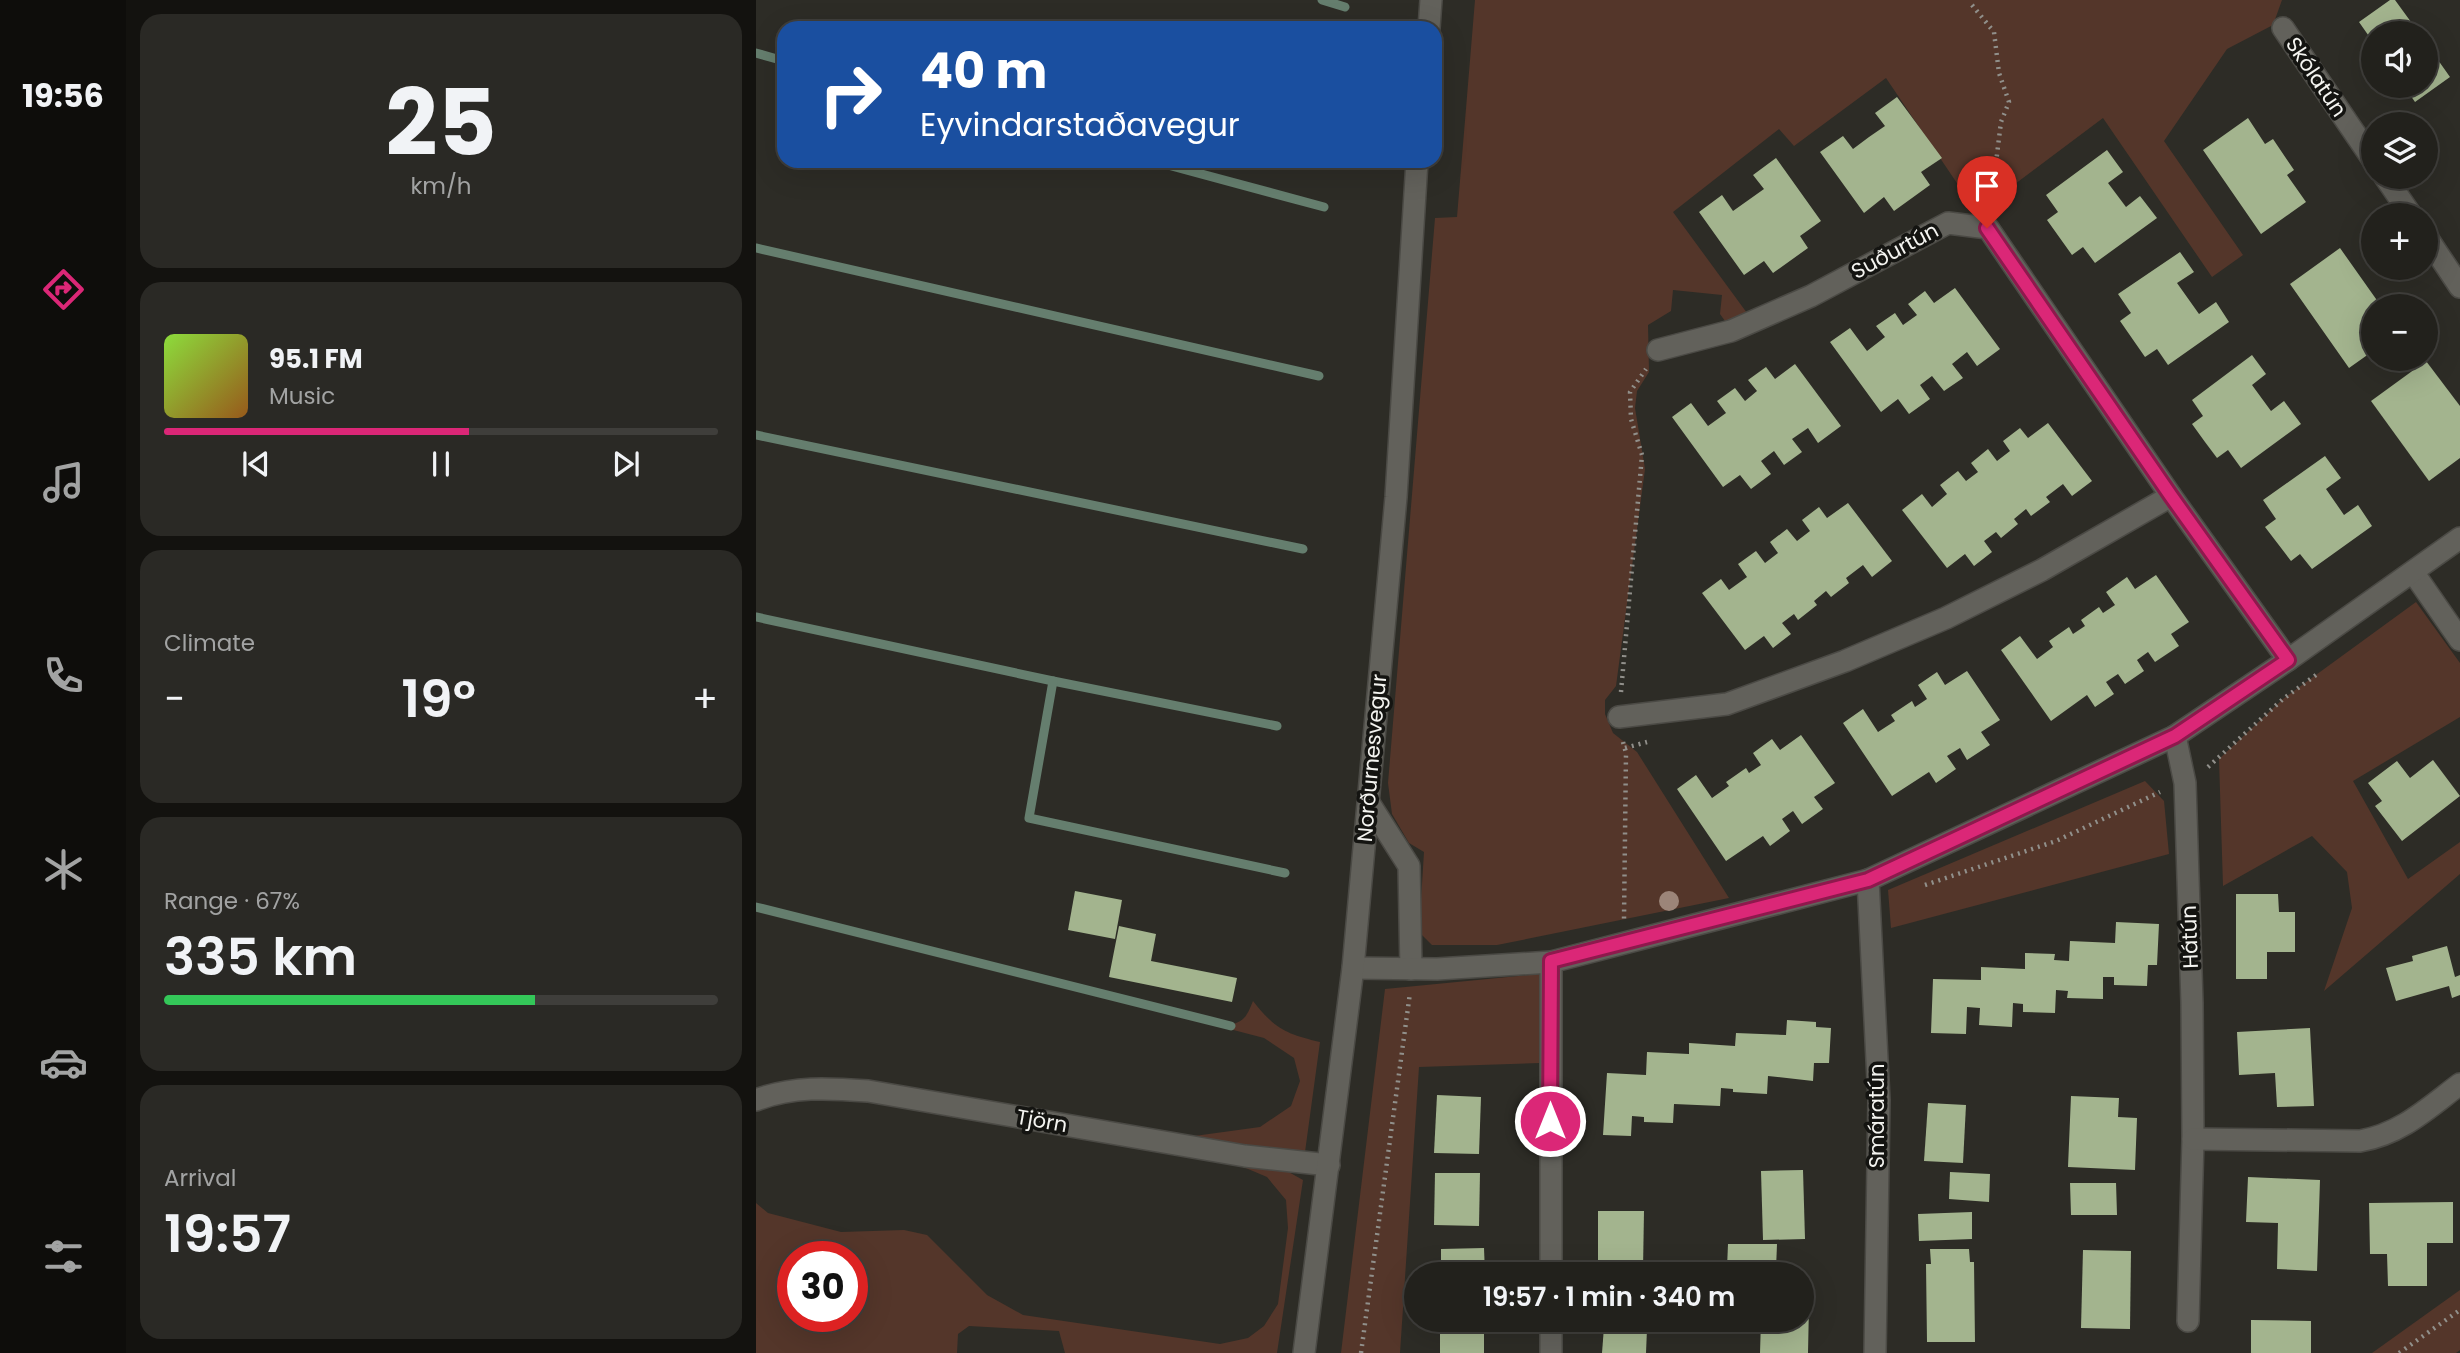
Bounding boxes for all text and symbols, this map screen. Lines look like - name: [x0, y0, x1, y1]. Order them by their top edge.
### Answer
- map controls: [2361, 21, 2438, 371]
- button: sound: [2361, 21, 2438, 98]
- street label: Skólatún: [2279, 31, 2354, 122]
- text: 40 m: [920, 37, 1047, 105]
- icon: right: [805, 49, 896, 140]
- text: 25: [385, 59, 497, 187]
- text: 19:56: [22, 73, 104, 118]
- text: Eyvindarstaðavegur: [920, 102, 1240, 147]
- button: layers: [2361, 112, 2438, 189]
- pin: [1957, 156, 2017, 228]
- icon: arrive: [1968, 167, 2006, 205]
- text: km/h: [410, 170, 472, 202]
- button: +: [2361, 203, 2438, 280]
- street label: Suðurtún: [1846, 215, 1943, 286]
- icon: directions: [39, 265, 88, 314]
- button: −: [2361, 294, 2438, 371]
- text: 95.1 FM: [269, 341, 363, 377]
- text: Music: [269, 380, 335, 412]
- icon: previous: [237, 445, 275, 483]
- icon: pause: [422, 445, 460, 483]
- icon: next: [607, 445, 645, 483]
- icon: music: [39, 458, 88, 507]
- text: Climate: [164, 627, 255, 659]
- icon: phone: [39, 651, 88, 700]
- text: 19°: [401, 662, 476, 735]
- text: −: [164, 672, 185, 725]
- text: +: [692, 672, 718, 725]
- street label: Norðurnesvegur: [1350, 673, 1393, 843]
- icon: climate: [39, 845, 88, 894]
- text: Range · 67%: [164, 885, 300, 917]
- street label: Hátún: [2174, 905, 2205, 969]
- text: 335 km: [164, 920, 357, 993]
- icon: car: [39, 1038, 88, 1087]
- street label: Smáratún: [1862, 1064, 1891, 1168]
- position arrow: [1513, 1084, 1587, 1158]
- street label: Tjörn: [1014, 1102, 1070, 1139]
- text: Arrival: [164, 1162, 236, 1194]
- text: 19:57: [164, 1197, 291, 1270]
- icon: filters: [39, 1232, 88, 1281]
- speed limit sign: 30: [777, 1241, 868, 1332]
- text: 19:57 · 1 min · 340 m: [1483, 1279, 1735, 1315]

